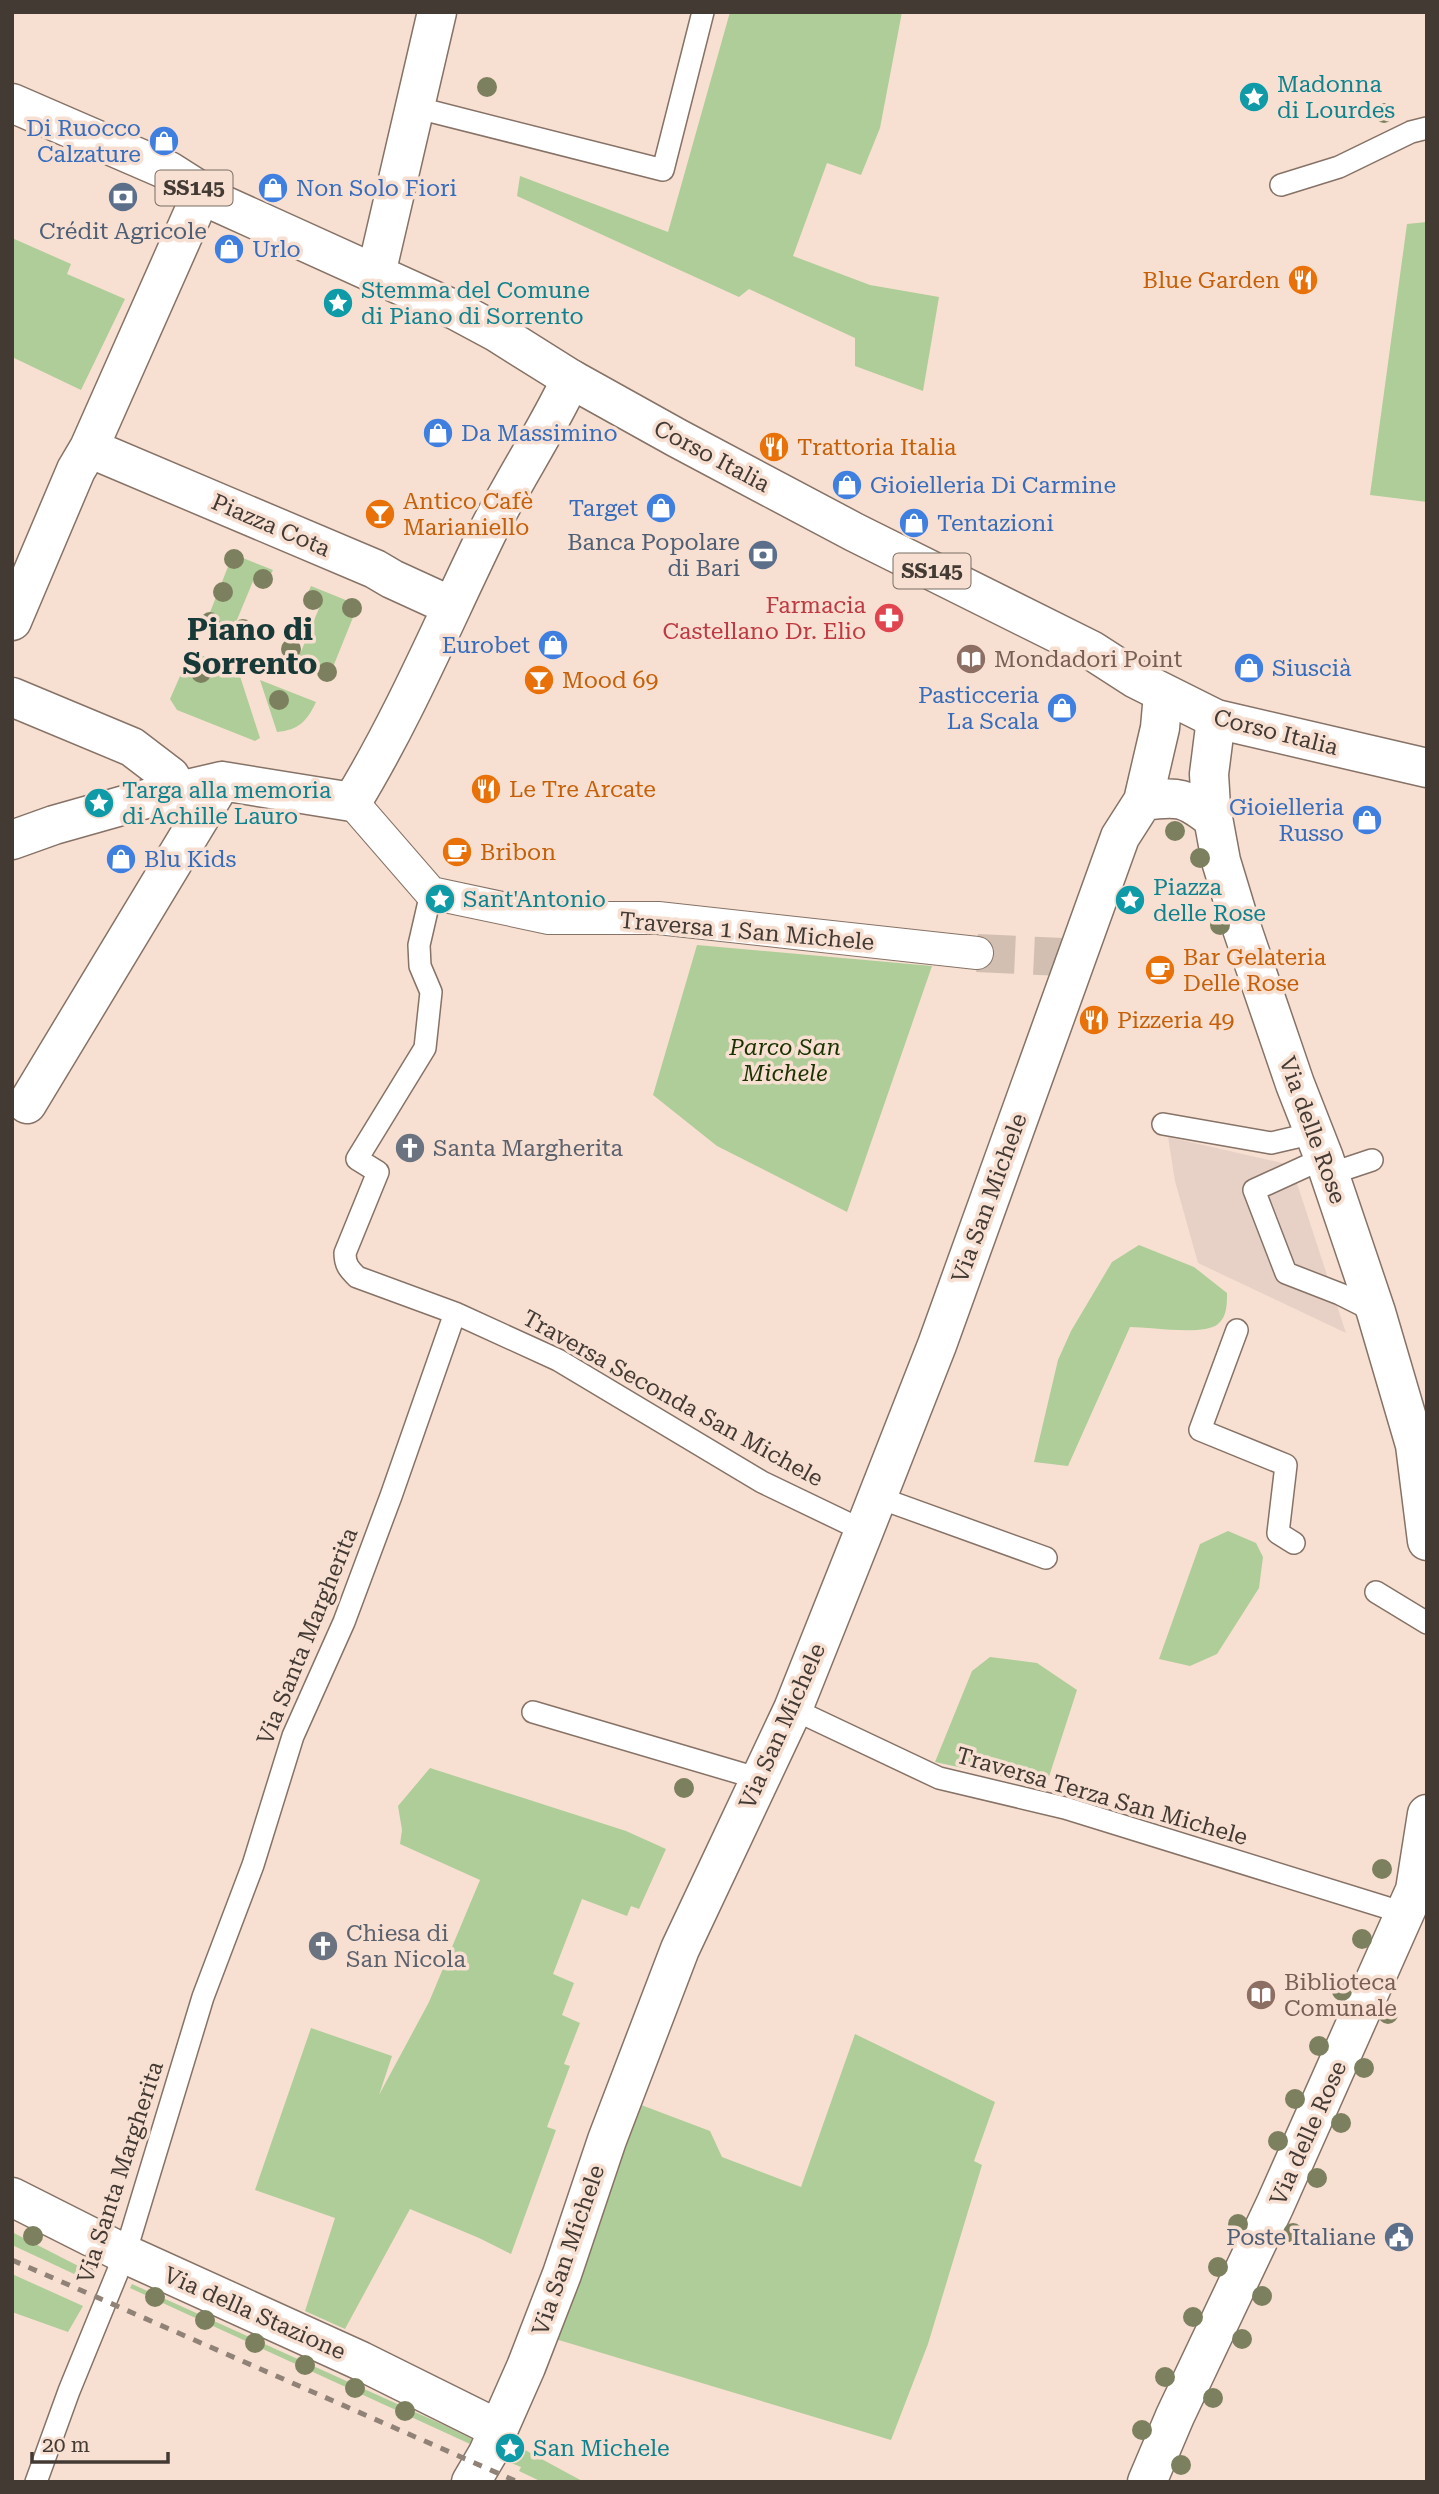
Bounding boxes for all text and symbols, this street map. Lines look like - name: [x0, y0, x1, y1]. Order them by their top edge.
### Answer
- place label: Madonna di Lourdes: [1277, 71, 1395, 124]
- place icon: Madonna di Lourdes: [1237, 80, 1271, 114]
- place label: Di Ruocco Calzature: [26, 115, 141, 168]
- shop icon: Di Ruocco Calzature: [147, 124, 181, 158]
- road number: SS145: [156, 170, 232, 206]
- shop icon: Non Solo Fiori: [256, 171, 290, 205]
- place label: Non Solo Fiori: [296, 175, 457, 202]
- bank icon: Crédit Agricole: [106, 180, 140, 214]
- place label: Crédit Agricole: [39, 218, 207, 245]
- shop icon: Urlo: [212, 232, 246, 266]
- place label: Urlo: [252, 236, 301, 263]
- restaurant icon: Blue Garden: [1286, 263, 1320, 297]
- place label: Blue Garden: [1143, 267, 1280, 294]
- place label: Stemma del Comune di Piano di Sorrento: [361, 277, 590, 330]
- place icon: Stemma del Comune di Piano di Sorrento: [321, 286, 355, 320]
- street label: Corso Italia: [649, 415, 775, 499]
- shop icon: Da Massimino: [421, 416, 455, 450]
- place label: Da Massimino: [461, 420, 618, 447]
- restaurant icon: Trattoria Italia: [757, 430, 791, 464]
- place label: Trattoria Italia: [797, 434, 957, 461]
- shop icon: Gioielleria Di Carmine: [830, 468, 864, 502]
- place label: Gioielleria Di Carmine: [870, 472, 1116, 499]
- street label: Piazza Cota: [207, 488, 335, 563]
- place label: Antico Cafè Marianiello: [403, 488, 533, 541]
- shop icon: Target: [644, 491, 678, 525]
- place label: Target: [569, 495, 638, 522]
- bar icon: Antico Cafè Marianiello: [363, 497, 397, 531]
- shop icon: Tentazioni: [897, 506, 931, 540]
- place label: Tentazioni: [937, 510, 1054, 537]
- place label: Banca Popolare di Bari: [567, 529, 740, 582]
- bank icon: Banca Popolare di Bari: [746, 538, 780, 572]
- road number: SS145: [894, 554, 970, 588]
- place label: Farmacia Castellano Dr. Elio: [663, 592, 867, 645]
- pharmacy icon: Farmacia Castellano Dr. Elio: [872, 601, 906, 635]
- district label: Piano di Sorrento: [183, 612, 317, 681]
- shop icon: Eurobet: [536, 628, 570, 662]
- place label: Eurobet: [442, 632, 530, 659]
- library icon: Mondadori Point: [954, 642, 988, 676]
- place label: Mondadori Point: [994, 646, 1183, 673]
- shop icon: Siuscià: [1232, 651, 1266, 685]
- place label: Siuscià: [1272, 655, 1352, 682]
- bar icon: Mood 69: [522, 663, 556, 697]
- place label: Mood 69: [562, 667, 658, 694]
- place label: Pasticceria La Scala: [918, 682, 1040, 735]
- shop icon: Pasticceria La Scala: [1045, 691, 1079, 725]
- street label: Corso Italia: [1211, 704, 1341, 761]
- restaurant icon: Le Tre Arcate: [469, 772, 503, 806]
- place label: Le Tre Arcate: [509, 776, 656, 803]
- place label: Targa alla memoria di Achille Lauro: [122, 777, 332, 830]
- place icon: Targa alla memoria di Achille Lauro: [82, 786, 116, 820]
- place label: Gioielleria Russo: [1229, 794, 1345, 847]
- shop icon: Gioielleria Russo: [1350, 803, 1384, 837]
- cafe icon: Bribon: [440, 835, 474, 869]
- place label: Bribon: [480, 839, 556, 866]
- shop icon: Blu Kids: [104, 842, 138, 876]
- place label: Blu Kids: [144, 846, 236, 873]
- place label: Piazza delle Rose: [1153, 874, 1266, 927]
- place icon: Sant'Antonio: [423, 882, 457, 916]
- place icon: Piazza delle Rose: [1113, 883, 1147, 917]
- place label: Sant'Antonio: [463, 886, 606, 913]
- street label: Traversa 1 San Michele: [618, 907, 875, 956]
- place label: Bar Gelateria Delle Rose: [1183, 944, 1327, 997]
- cafe icon: Bar Gelateria Delle Rose: [1143, 953, 1177, 987]
- restaurant icon: Pizzeria 49: [1077, 1003, 1111, 1037]
- place label: Pizzeria 49: [1117, 1007, 1235, 1034]
- park label: Parco San Michele: [728, 1034, 841, 1087]
- street label: Via delle Rose: [1273, 1053, 1352, 1207]
- street label: Via San Michele: [946, 1110, 1033, 1287]
- church icon: Santa Margherita: [393, 1131, 427, 1165]
- place label: Santa Margherita: [433, 1135, 624, 1162]
- street label: Traversa Seconda San Michele: [518, 1304, 828, 1492]
- street label: Via Santa Margherita: [252, 1523, 364, 1749]
- street label: Via San Michele: [734, 1639, 831, 1813]
- street label: Traversa Terza San Michele: [953, 1742, 1251, 1851]
- place label: Chiesa di San Nicola: [346, 1920, 466, 1973]
- church icon: Chiesa di San Nicola: [306, 1929, 340, 1963]
- place label: Biblioteca Comunale: [1284, 1969, 1397, 2022]
- library icon: Biblioteca Comunale: [1244, 1978, 1278, 2012]
- street label: Via Santa Margherita: [72, 2057, 169, 2287]
- street label: Via delle Rose: [1265, 2057, 1352, 2209]
- street label: Via San Michele: [527, 2161, 610, 2339]
- public building icon: Poste Italiane: [1382, 2220, 1416, 2254]
- place label: Poste Italiane: [1226, 2224, 1376, 2251]
- street label: Via della Stazione: [160, 2261, 350, 2366]
- scale bar: [32, 2420, 168, 2464]
- place icon: San Michele: [493, 2431, 527, 2465]
- text: 20 m: [42, 2433, 90, 2457]
- place label: San Michele: [533, 2435, 670, 2462]

